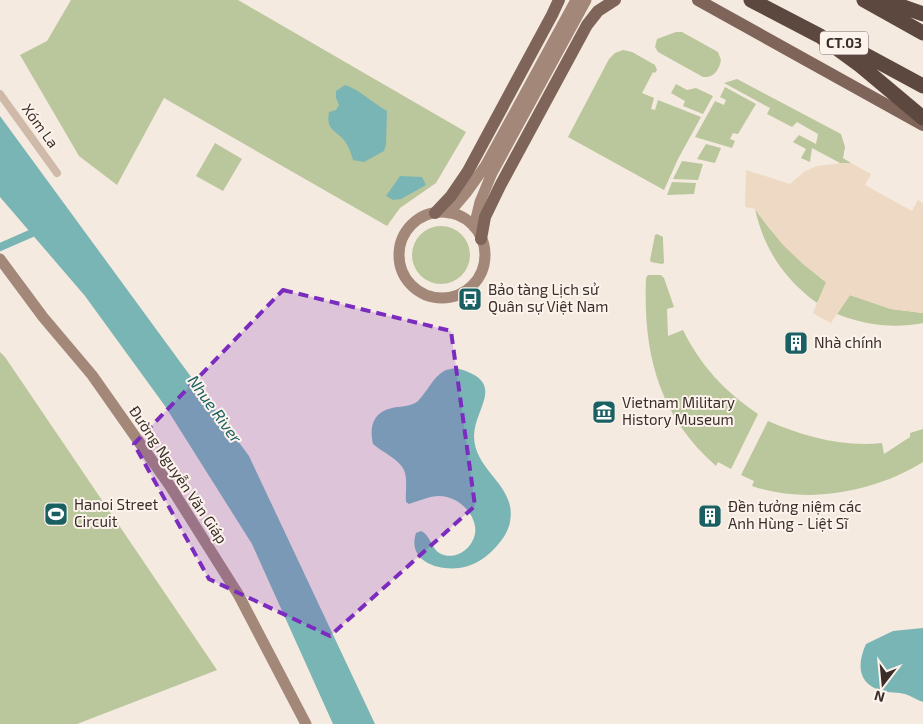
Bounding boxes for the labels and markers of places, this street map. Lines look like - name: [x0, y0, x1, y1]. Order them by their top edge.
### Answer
- place label: Bảo tàng Lịch sử Quân sự Việt Nam: [488, 280, 608, 316]
- bus stop icon: Bảo tàng Lịch sử Quân sự Việt Nam: [457, 286, 483, 312]
- building icon: Nhà chính: [783, 330, 809, 356]
- place label: Nhà chính: [814, 333, 882, 351]
- place label: Vietnam Military History Museum: [622, 393, 735, 428]
- museum icon: Vietnam Military History Museum: [591, 399, 617, 425]
- place label: Hanoi Street Circuit: [74, 495, 159, 530]
- place label: Đền tưởng niệm các Anh Hùng - Liệt Sĩ: [728, 497, 862, 532]
- sports icon: Hanoi Street Circuit: [43, 501, 69, 527]
- building icon: Đền tưởng niệm các Anh Hùng - Liệt Sĩ: [697, 503, 723, 529]

